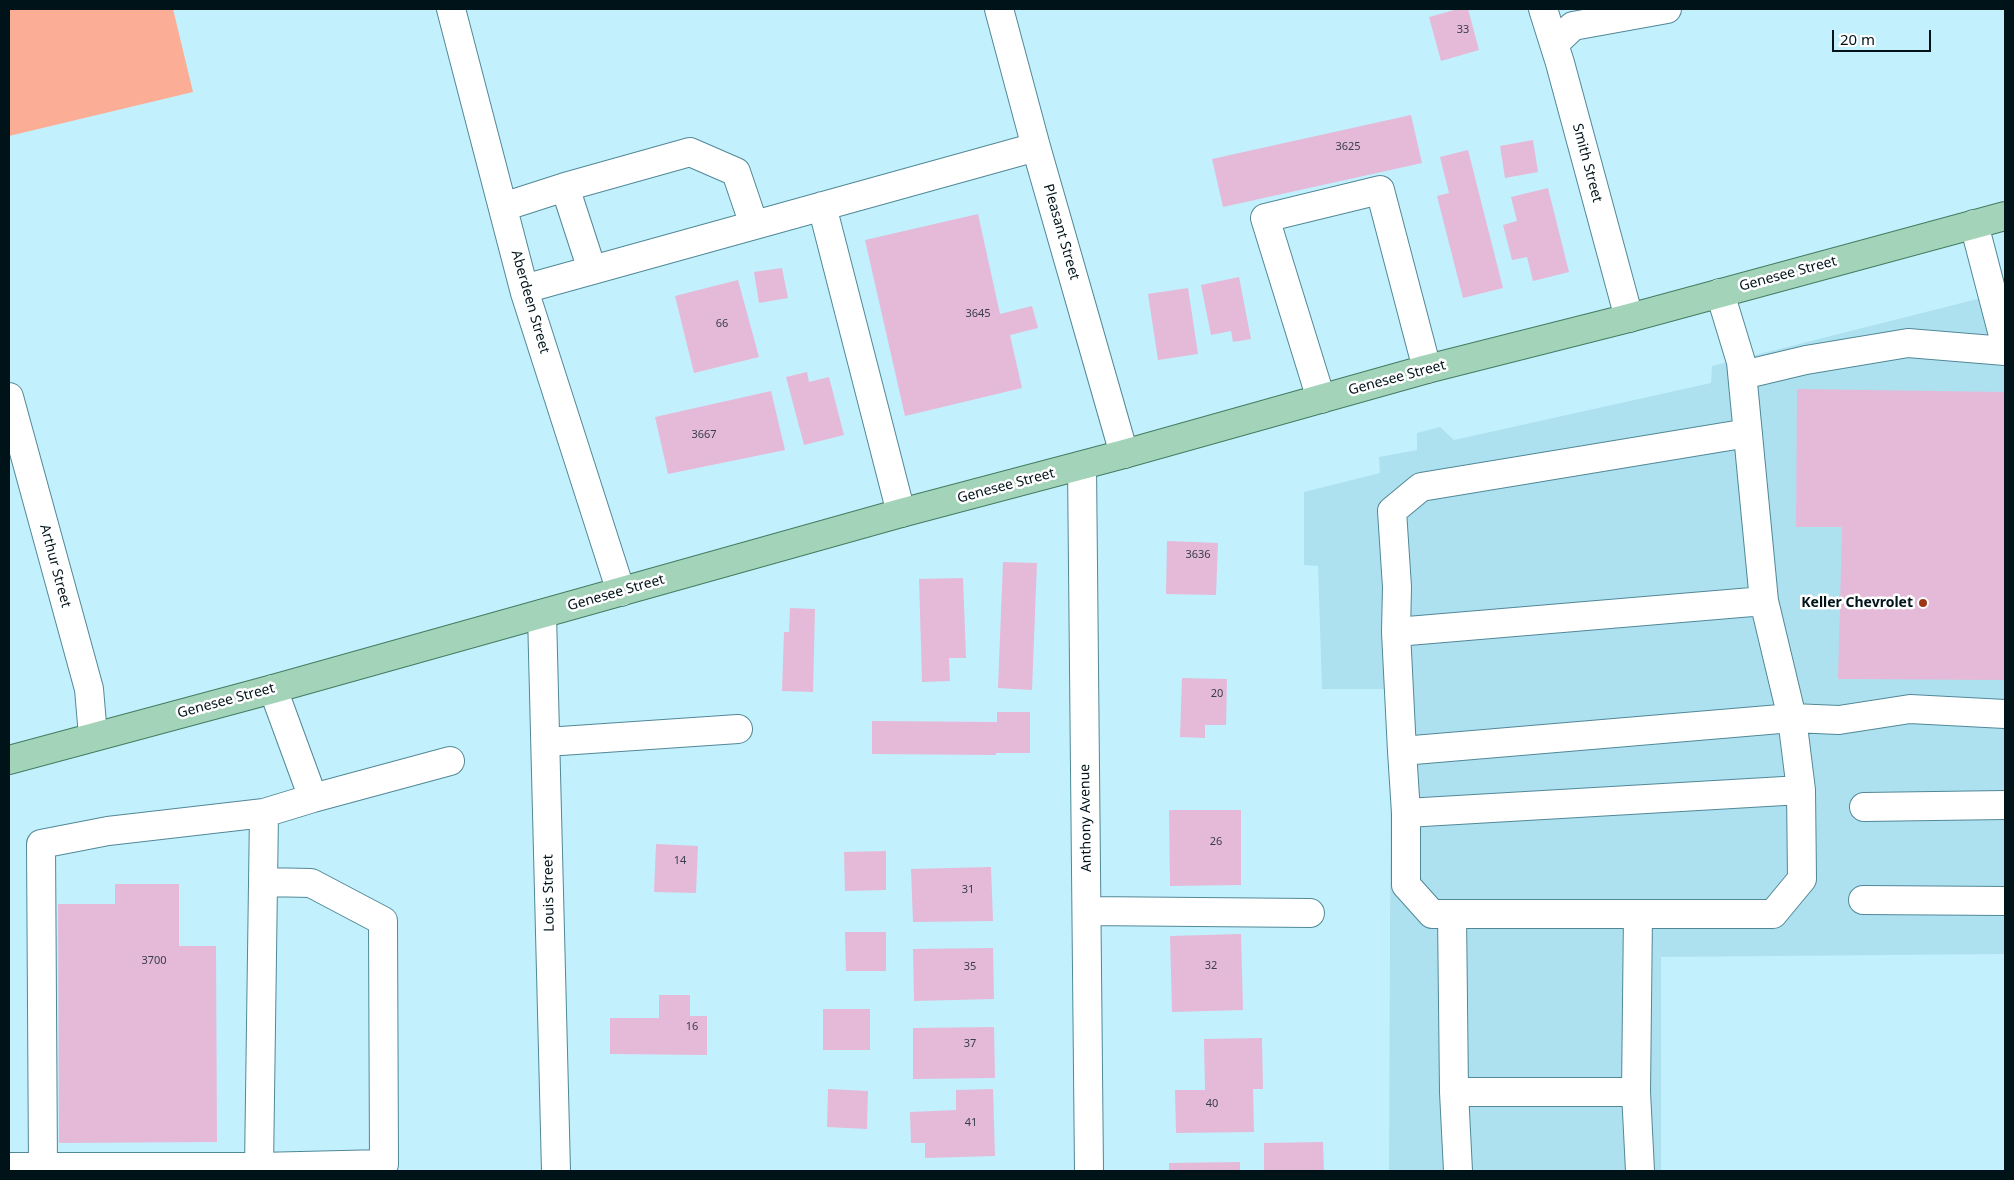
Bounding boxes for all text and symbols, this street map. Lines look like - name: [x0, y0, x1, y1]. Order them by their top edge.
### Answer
- scale bar: [1834, 20, 1933, 52]
- house number: 33: [1457, 23, 1469, 37]
- text: 20 m: [1840, 29, 1875, 49]
- street label: Smith Street: [1568, 122, 1606, 204]
- house number: 3625: [1335, 140, 1361, 154]
- street label: Pleasant Street: [1039, 182, 1083, 282]
- street label: Aberdeen Street: [507, 248, 553, 356]
- street label: Genesee Street: [1738, 253, 1838, 295]
- house number: 3645: [965, 307, 991, 321]
- house number: 66: [716, 317, 728, 331]
- street label: Genesee Street: [1347, 357, 1447, 399]
- house number: 3667: [691, 428, 717, 442]
- street label: Genesee Street: [956, 465, 1056, 507]
- street label: Arthur Street: [36, 522, 74, 610]
- house number: 3636: [1185, 548, 1211, 562]
- street label: Genesee Street: [566, 571, 666, 615]
- place label: Keller Chevrolet: [1801, 595, 1913, 611]
- marker: Keller Chevrolet: [1917, 597, 1929, 609]
- street label: Genesee Street: [176, 680, 276, 722]
- house number: 20: [1211, 687, 1223, 701]
- street label: Anthony Avenue: [1077, 764, 1095, 872]
- house number: 26: [1210, 835, 1222, 849]
- street label: Louis Street: [540, 854, 558, 932]
- house number: 14: [674, 854, 686, 868]
- house number: 31: [962, 883, 974, 897]
- house number: 3700: [141, 954, 167, 968]
- house number: 32: [1205, 959, 1217, 973]
- house number: 35: [964, 960, 976, 974]
- house number: 16: [686, 1020, 698, 1034]
- house number: 37: [964, 1037, 976, 1051]
- house number: 40: [1206, 1097, 1218, 1111]
- house number: 41: [965, 1116, 977, 1130]

